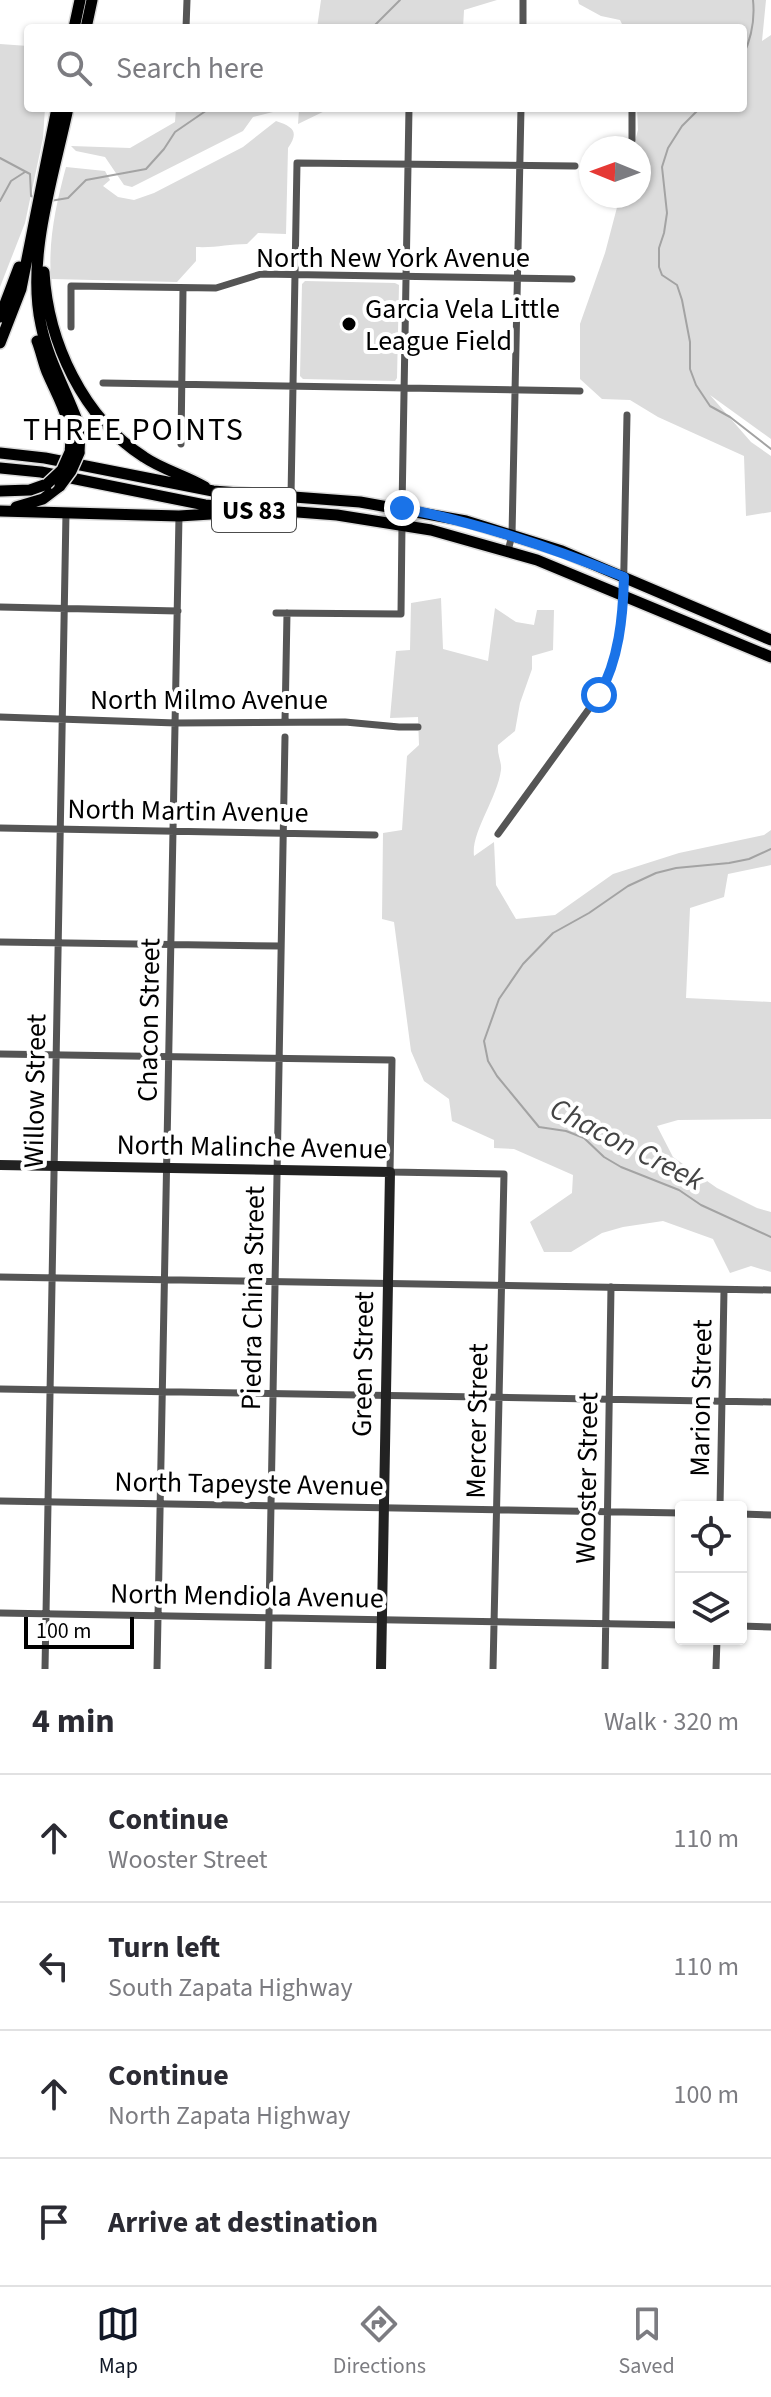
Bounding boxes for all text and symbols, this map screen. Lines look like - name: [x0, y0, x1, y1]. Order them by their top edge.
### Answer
- search box: [24, 24, 747, 112]
- icon: search: [52, 46, 96, 90]
- text: Search here: [116, 47, 264, 90]
- north arrow: [579, 136, 651, 208]
- street label: North New York Avenue: [256, 238, 530, 278]
- place label: Garcia Vela Little League Field: [365, 289, 560, 361]
- marker: Garcia Vela Little League Field: [340, 315, 358, 333]
- district label: THREE POINTS: [23, 407, 245, 453]
- road number: US 83: [212, 488, 296, 532]
- route end: [384, 490, 420, 526]
- route start: [581, 677, 617, 713]
- street label: North Milmo Avenue: [90, 680, 328, 720]
- street label: North Martin Avenue: [67, 789, 309, 833]
- street label: Chacon Street: [128, 937, 170, 1102]
- street label: Willow Street: [14, 1013, 56, 1168]
- water label: Chacon Creek: [542, 1087, 712, 1202]
- street label: North Malinche Avenue: [116, 1125, 388, 1169]
- street label: Piedra China Street: [231, 1185, 275, 1410]
- street label: Green Street: [342, 1290, 384, 1437]
- street label: Marion Street: [680, 1318, 722, 1477]
- street label: Mercer Street: [456, 1343, 498, 1499]
- street label: Wooster Street: [566, 1391, 609, 1564]
- street label: North Tapeyste Avenue: [114, 1462, 384, 1506]
- map controls: [675, 1501, 747, 1645]
- button: locate: [675, 1501, 747, 1573]
- button: layers: [675, 1573, 747, 1645]
- street label: North Mendiola Avenue: [110, 1574, 384, 1618]
- scale bar: [24, 1613, 134, 1649]
- text: 100 m: [36, 1615, 91, 1647]
- text: 4 min: [32, 1697, 115, 1746]
- text: Walk · 320 m: [604, 1703, 739, 1740]
- text: Continue: [108, 1798, 229, 1841]
- icon: ahead: [32, 1816, 76, 1860]
- text: 110 m: [673, 1820, 739, 1857]
- text: Wooster Street: [108, 1841, 268, 1878]
- text: Turn left: [108, 1926, 220, 1969]
- icon: left: [32, 1944, 76, 1988]
- text: 110 m: [673, 1948, 739, 1985]
- text: South Zapata Highway: [108, 1969, 353, 2006]
- text: Continue: [108, 2054, 229, 2097]
- icon: ahead: [32, 2072, 76, 2116]
- text: 100 m: [673, 2076, 739, 2113]
- text: North Zapata Highway: [108, 2097, 350, 2134]
- icon: arrive: [32, 2200, 76, 2244]
- text: Arrive at destination: [108, 2201, 378, 2244]
- tab: Map: [96, 2302, 140, 2382]
- tab: Directions: [333, 2302, 426, 2382]
- tab: Saved: [619, 2302, 675, 2382]

